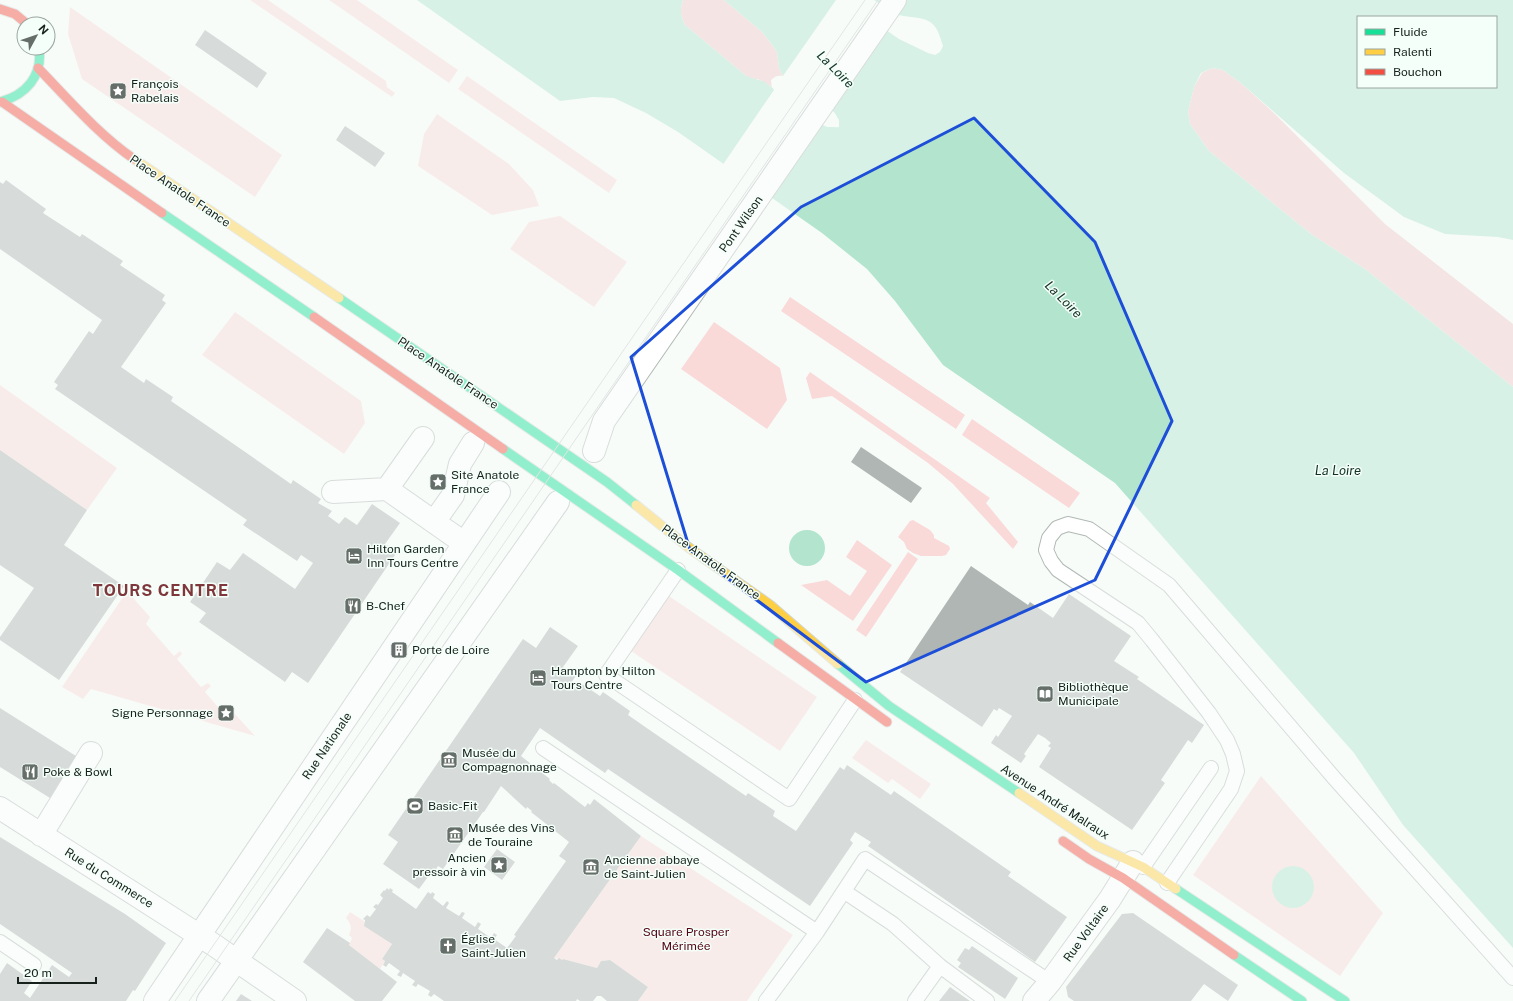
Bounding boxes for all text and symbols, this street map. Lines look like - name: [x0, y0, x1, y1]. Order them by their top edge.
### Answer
- north arrow: [16, 16, 56, 56]
- legend: [1357, 16, 1497, 88]
- text: N: [36, 22, 51, 37]
- text: Fluide: [1393, 25, 1428, 39]
- text: Ralenti: [1393, 45, 1432, 59]
- water label: La Loire: [814, 48, 857, 91]
- text: Bouchon: [1393, 65, 1442, 79]
- place label: François Rabelais: [131, 77, 179, 105]
- place icon: François Rabelais: [108, 81, 128, 101]
- street label: Place Anatole France: [127, 152, 233, 230]
- street label: Pont Wilson: [716, 193, 766, 255]
- water label: La Loire: [1042, 278, 1085, 321]
- street label: Place Anatole France: [395, 334, 501, 412]
- water label: La Loire: [1315, 463, 1361, 478]
- place label: Site Anatole France: [451, 468, 520, 496]
- place icon: Site Anatole France: [428, 472, 448, 492]
- street label: Place Anatole France: [659, 522, 763, 603]
- place label: Hilton Garden Inn Tours Centre: [367, 542, 459, 570]
- hotel icon: Hilton Garden Inn Tours Centre: [344, 546, 364, 566]
- district label: TOURS CENTRE: [93, 581, 229, 600]
- restaurant icon: B-Chef: [343, 596, 363, 616]
- place label: B-Chef: [366, 599, 405, 613]
- building icon: Porte de Loire: [389, 640, 409, 660]
- place label: Porte de Loire: [412, 643, 490, 657]
- place label: Hampton by Hilton Tours Centre: [551, 664, 655, 692]
- hotel icon: Hampton by Hilton Tours Centre: [528, 668, 548, 688]
- place label: Bibliothèque Municipale: [1058, 680, 1129, 708]
- library icon: Bibliothèque Municipale: [1035, 684, 1055, 704]
- place icon: Signe Personnage: [216, 703, 236, 723]
- place label: Signe Personnage: [112, 706, 213, 720]
- street label: Rue Nationale: [299, 710, 355, 782]
- place label: Musée du Compagnonnage: [462, 746, 557, 774]
- museum icon: Musée du Compagnonnage: [439, 750, 459, 770]
- restaurant icon: Poke & Bowl: [20, 762, 40, 782]
- street label: Avenue André Malraux: [998, 762, 1112, 842]
- place label: Poke & Bowl: [43, 765, 113, 779]
- sports icon: Basic-Fit: [405, 796, 425, 816]
- place label: Basic-Fit: [428, 799, 478, 813]
- place label: Musée des Vins de Touraine: [468, 821, 555, 849]
- museum icon: Musée des Vins de Touraine: [445, 825, 465, 845]
- street label: Rue du Commerce: [62, 845, 156, 911]
- place label: Ancien pressoir à vin: [412, 851, 486, 879]
- place label: Ancienne abbaye de Saint-Julien: [604, 853, 700, 881]
- place icon: Ancien pressoir à vin: [489, 855, 509, 875]
- museum icon: Ancienne abbaye de Saint-Julien: [581, 857, 601, 877]
- street label: Rue Voltaire: [1060, 901, 1112, 964]
- park label: Square Prosper Mérimée: [643, 925, 730, 953]
- place label: Église Saint-Julien: [461, 932, 526, 960]
- church icon: Église Saint-Julien: [438, 936, 458, 956]
- scale bar: [18, 959, 96, 985]
- text: 20 m: [24, 966, 52, 980]

